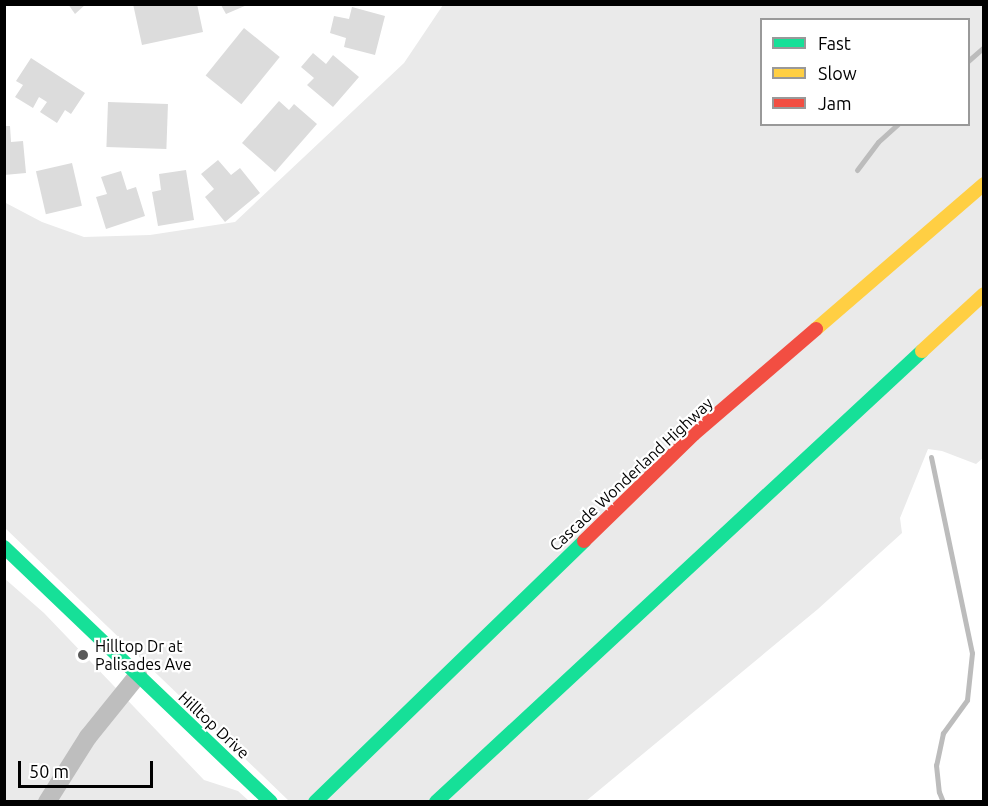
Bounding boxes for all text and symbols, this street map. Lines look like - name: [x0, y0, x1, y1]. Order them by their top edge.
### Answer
- legend: [760, 18, 970, 126]
- text: Fast: [818, 33, 851, 53]
- text: Slow: [818, 63, 857, 83]
- text: Jam: [818, 93, 852, 113]
- street label: Cascade Wonderland Highway: [545, 393, 717, 555]
- place label: Hilltop Dr at Palisades Ave: [95, 636, 191, 674]
- marker: Hilltop Dr at Palisades Ave: [76, 648, 90, 662]
- street label: Hilltop Drive: [175, 687, 253, 763]
- scale bar: [21, 749, 156, 787]
- text: 50 m: [29, 761, 69, 781]

